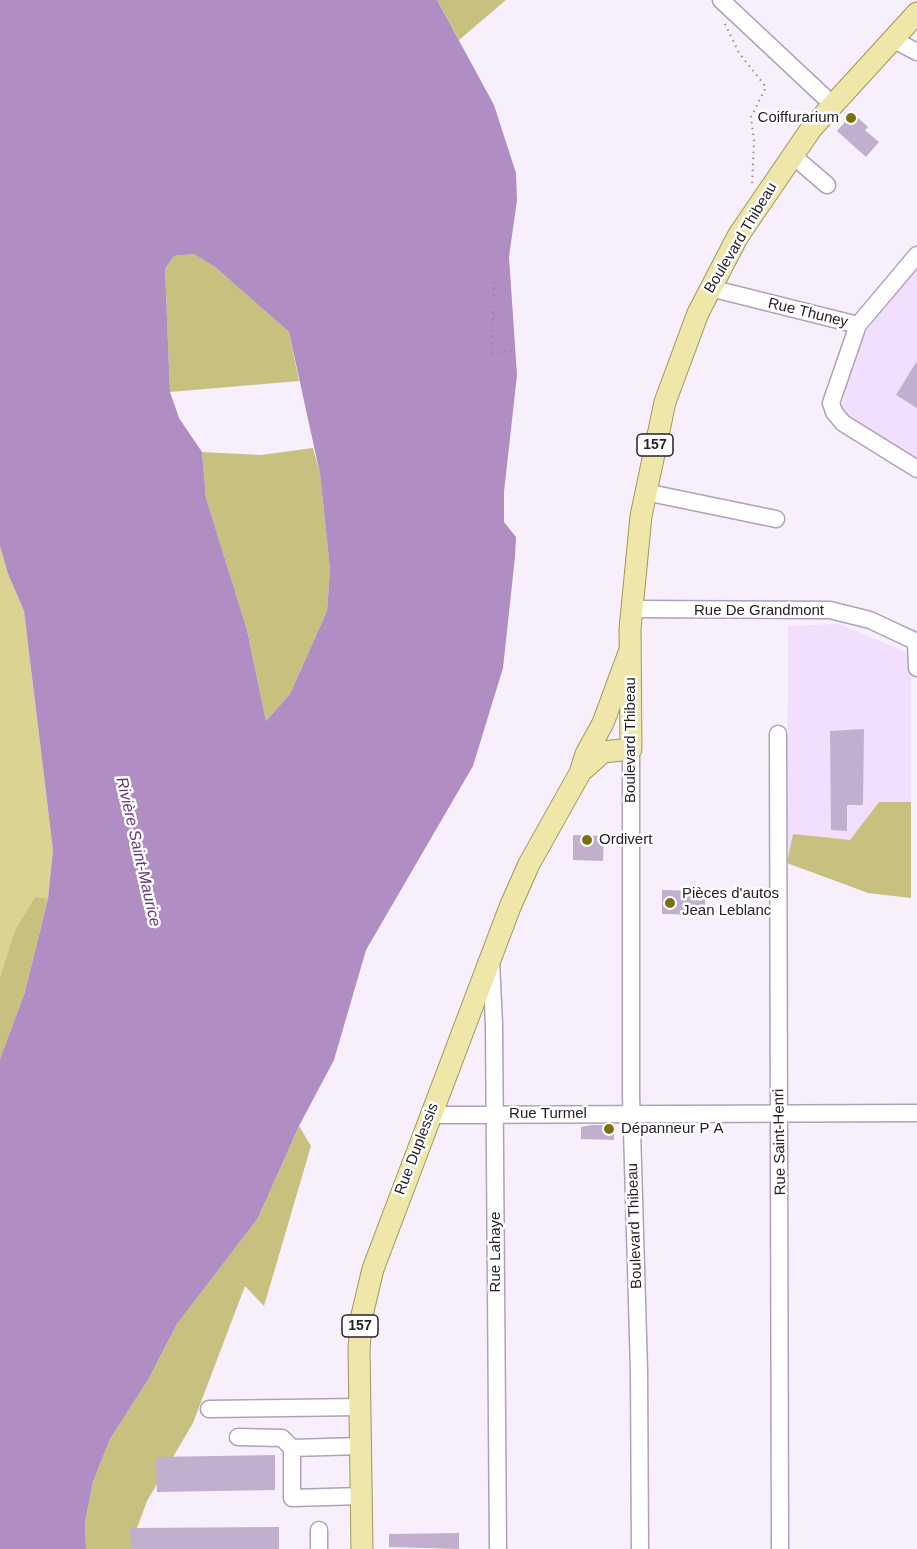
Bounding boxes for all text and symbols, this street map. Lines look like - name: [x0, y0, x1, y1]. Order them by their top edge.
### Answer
- place label: Coiffurarium: [758, 109, 839, 127]
- marker: Coiffurarium: [844, 111, 858, 125]
- street label: Boulevard Thibeau: [701, 179, 781, 297]
- street label: Rue Thuney: [766, 294, 850, 332]
- road number: 157: [637, 434, 673, 456]
- street label: Rue De Grandmont: [694, 602, 824, 620]
- street label: Boulevard Thibeau: [622, 677, 640, 803]
- water label: Rivière Saint-Maurice: [111, 775, 165, 929]
- place label: Ordivert: [599, 831, 652, 849]
- marker: Ordivert: [580, 833, 594, 847]
- place label: Pièces d'autos Jean Leblanc: [682, 885, 779, 920]
- marker: Pièces d'autos Jean Leblanc: [663, 896, 677, 910]
- street label: Rue Saint-Henri: [770, 1088, 790, 1196]
- street label: Rue Duplessis: [391, 1101, 443, 1197]
- street label: Rue Turmel: [509, 1105, 587, 1123]
- place label: Dépanneur P A: [621, 1120, 724, 1138]
- marker: Dépanneur P A: [602, 1122, 616, 1136]
- street label: Boulevard Thibeau: [624, 1163, 646, 1289]
- street label: Rue Lahaye: [487, 1212, 505, 1292]
- road number: 157: [342, 1315, 378, 1337]

